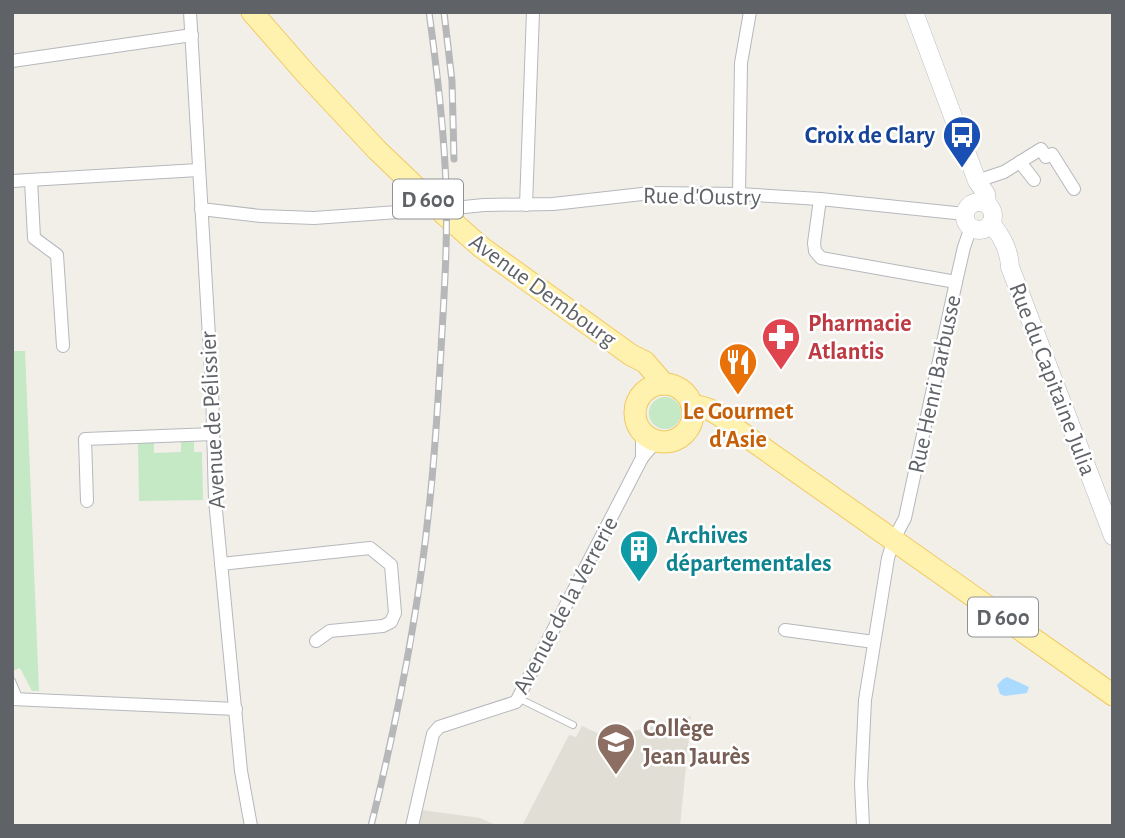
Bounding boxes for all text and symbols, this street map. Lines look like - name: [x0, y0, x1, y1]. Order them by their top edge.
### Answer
- bus stop icon: Croix de Clary: [941, 114, 983, 169]
- place label: Croix de Clary: [805, 124, 935, 148]
- road number: D 600: [393, 180, 463, 218]
- street label: Rue d'Oustry: [643, 184, 761, 210]
- street label: Avenue Dembourg: [464, 230, 621, 352]
- street label: Rue du Capitaine Julia: [1004, 280, 1100, 479]
- street label: Rue Henri Barbusse: [904, 293, 966, 476]
- place label: Pharmacie Atlantis: [808, 312, 912, 364]
- pharmacy icon: Pharmacie Atlantis: [760, 316, 802, 371]
- street label: Avenue de Pélissier: [196, 330, 230, 509]
- restaurant icon: Le Gourmet d'Asie: [717, 341, 759, 396]
- place label: Le Gourmet d'Asie: [683, 400, 793, 452]
- street label: Avenue de la Verrerie: [509, 513, 623, 698]
- place label: Archives départementales: [666, 524, 831, 576]
- building icon: Archives départementales: [618, 528, 660, 583]
- road number: D 600: [968, 597, 1038, 636]
- place label: Collège Jean Jaurès: [643, 717, 750, 769]
- school or university icon: Collège Jean Jaurès: [595, 721, 637, 776]

